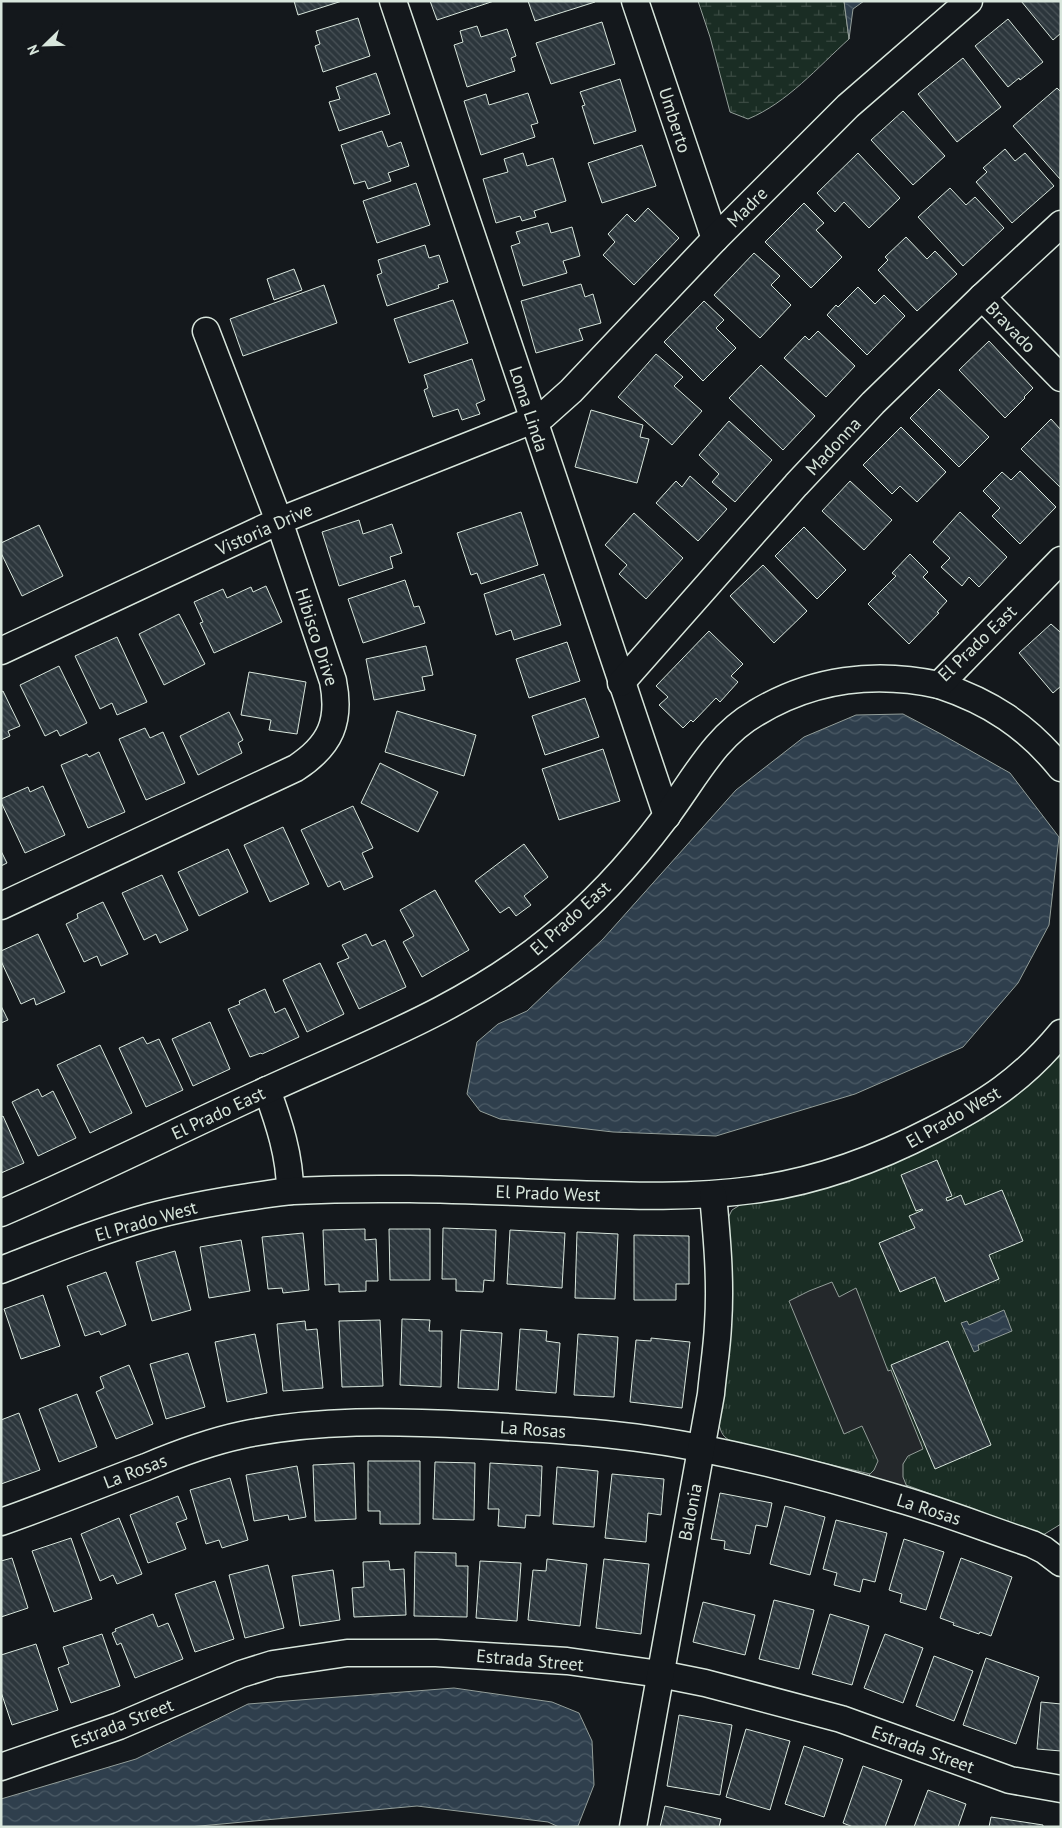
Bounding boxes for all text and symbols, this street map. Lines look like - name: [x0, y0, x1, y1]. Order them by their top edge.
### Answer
- north arrow: [20, 20, 70, 70]
- text: N: [23, 42, 43, 58]
- street label: Umberto: [654, 84, 696, 156]
- street label: Madre: [722, 182, 772, 232]
- street label: Bravado: [981, 297, 1041, 357]
- street label: Loma Linda: [504, 363, 554, 455]
- street label: Madonna: [800, 412, 866, 480]
- street label: Vistoria Drive: [211, 498, 316, 561]
- street label: Hibisco Drive: [290, 585, 344, 689]
- street label: El Prado East: [933, 600, 1021, 686]
- street label: El Prado East: [525, 876, 615, 960]
- street label: El Prado East: [168, 1081, 268, 1145]
- street label: El Prado West: [902, 1081, 1004, 1153]
- street label: El Prado West: [495, 1180, 601, 1206]
- street label: El Prado West: [92, 1195, 200, 1247]
- street label: La Rosas: [499, 1415, 567, 1443]
- street label: La Rosas: [100, 1448, 170, 1494]
- street label: Balonia: [673, 1481, 707, 1543]
- street label: La Rosas: [894, 1488, 964, 1530]
- street label: Estrada Street: [475, 1644, 585, 1676]
- street label: Estrada Street: [68, 1693, 176, 1753]
- street label: Estrada Street: [868, 1720, 978, 1778]

